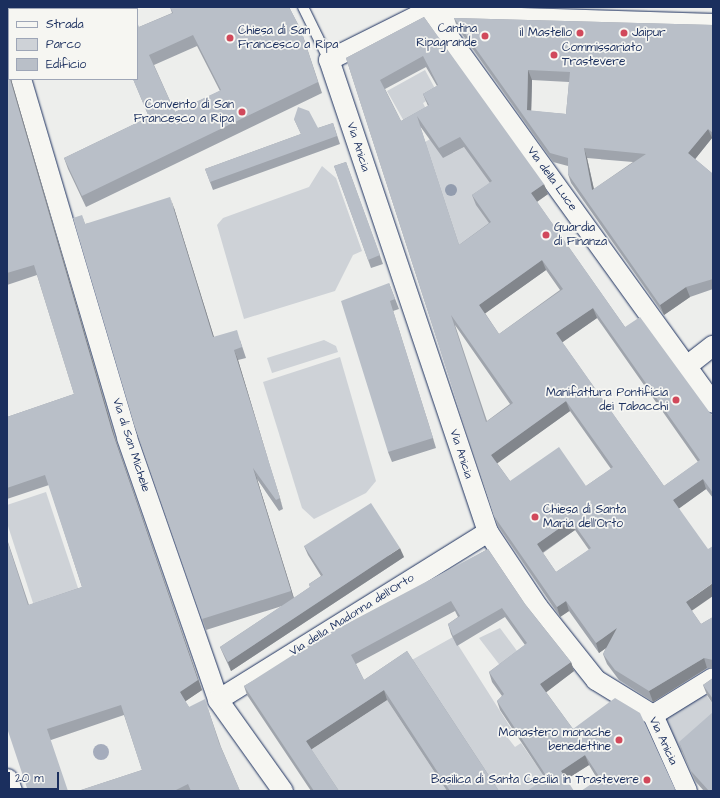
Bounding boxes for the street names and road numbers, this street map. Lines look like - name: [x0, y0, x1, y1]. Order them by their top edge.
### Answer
- street label: Via Anicia: [343, 120, 373, 174]
- street label: Via della Luce: [524, 144, 580, 214]
- street label: Via di San Michele: [109, 396, 153, 494]
- street label: Via Anicia: [446, 427, 476, 481]
- street label: Via della Madonna dell'Orto: [287, 571, 417, 659]
- street label: Via Anicia: [646, 715, 680, 767]

